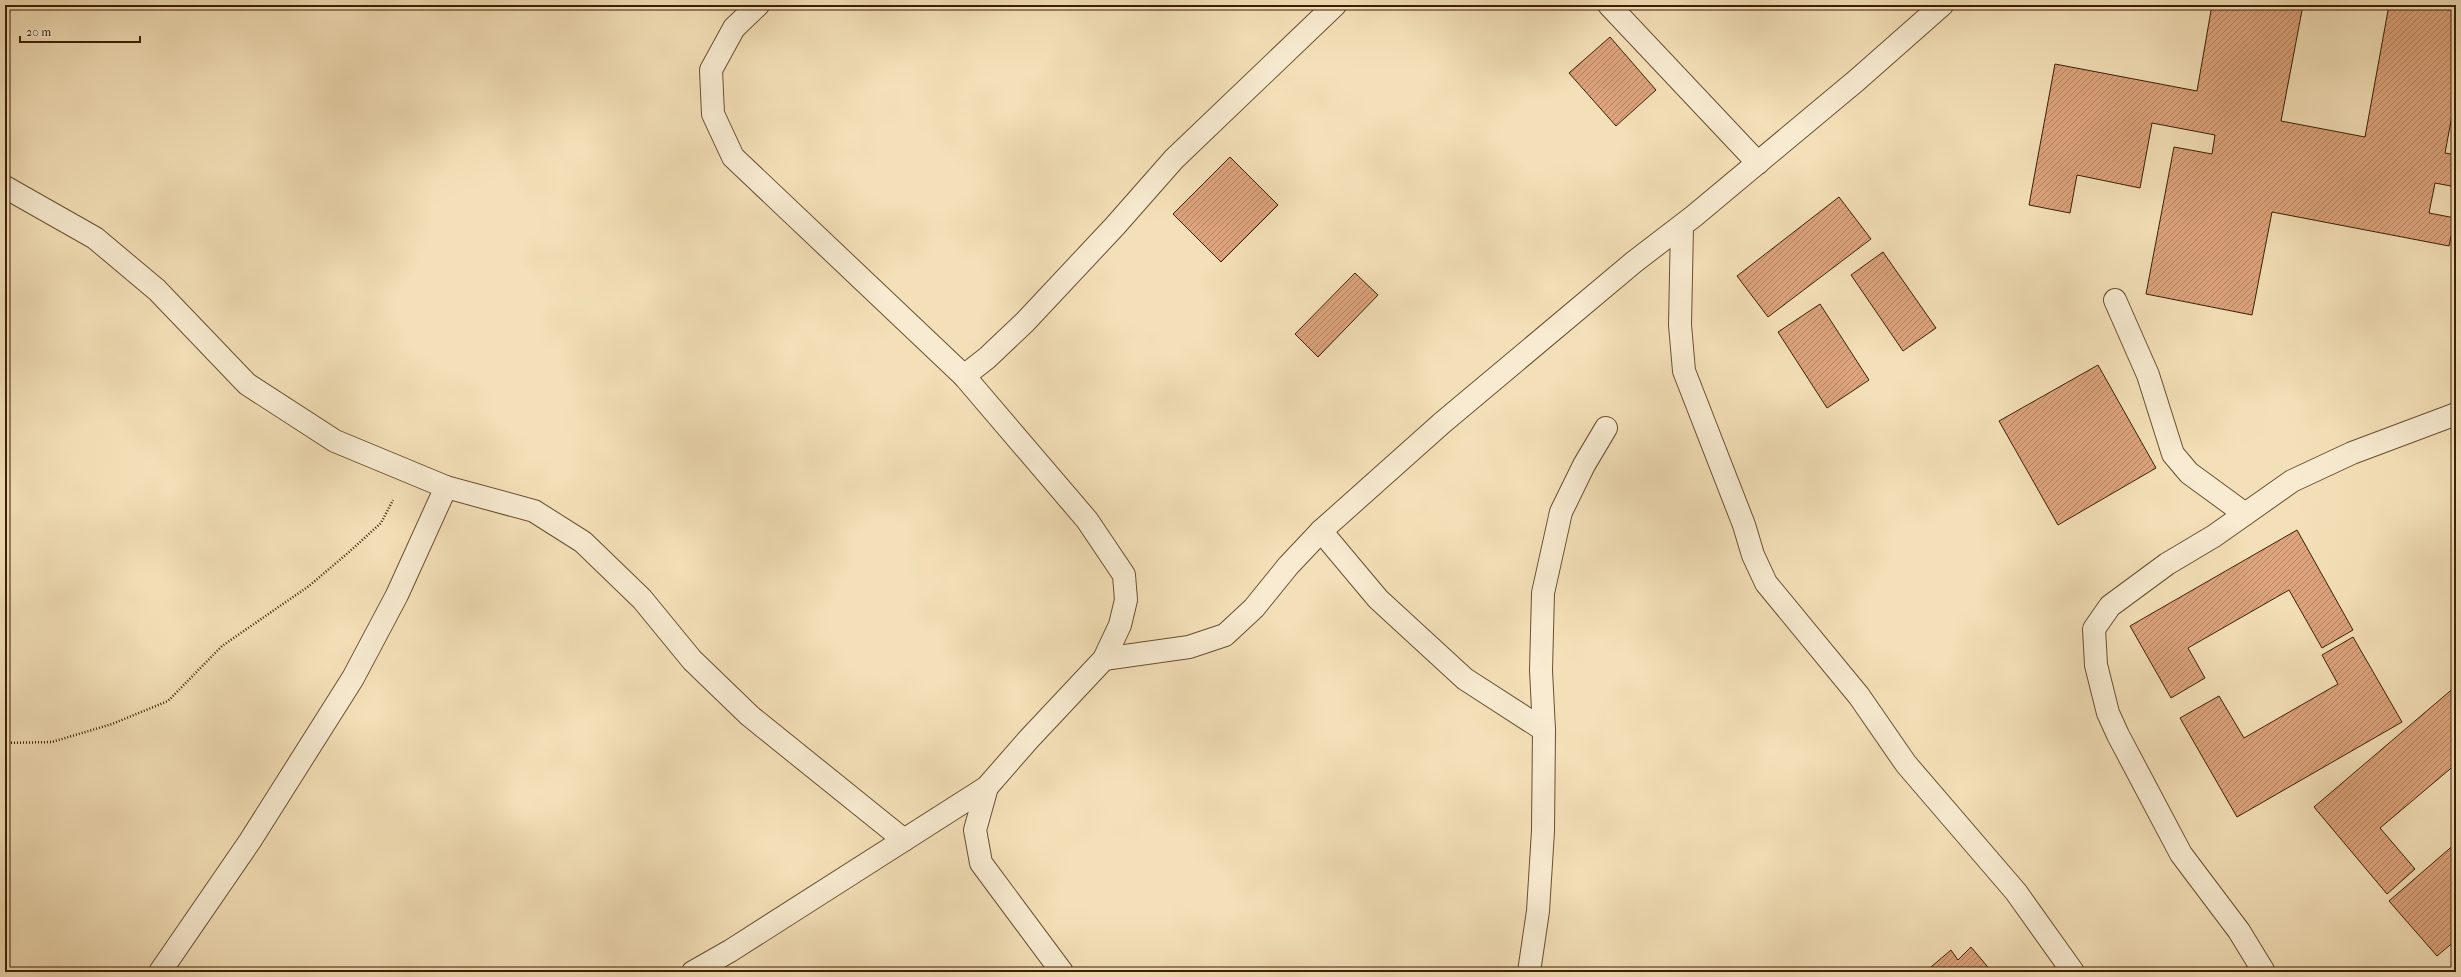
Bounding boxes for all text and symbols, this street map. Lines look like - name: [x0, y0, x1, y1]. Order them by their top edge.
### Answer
- scale bar: [20, 18, 140, 44]
- text: 20 m: [26, 25, 51, 39]

